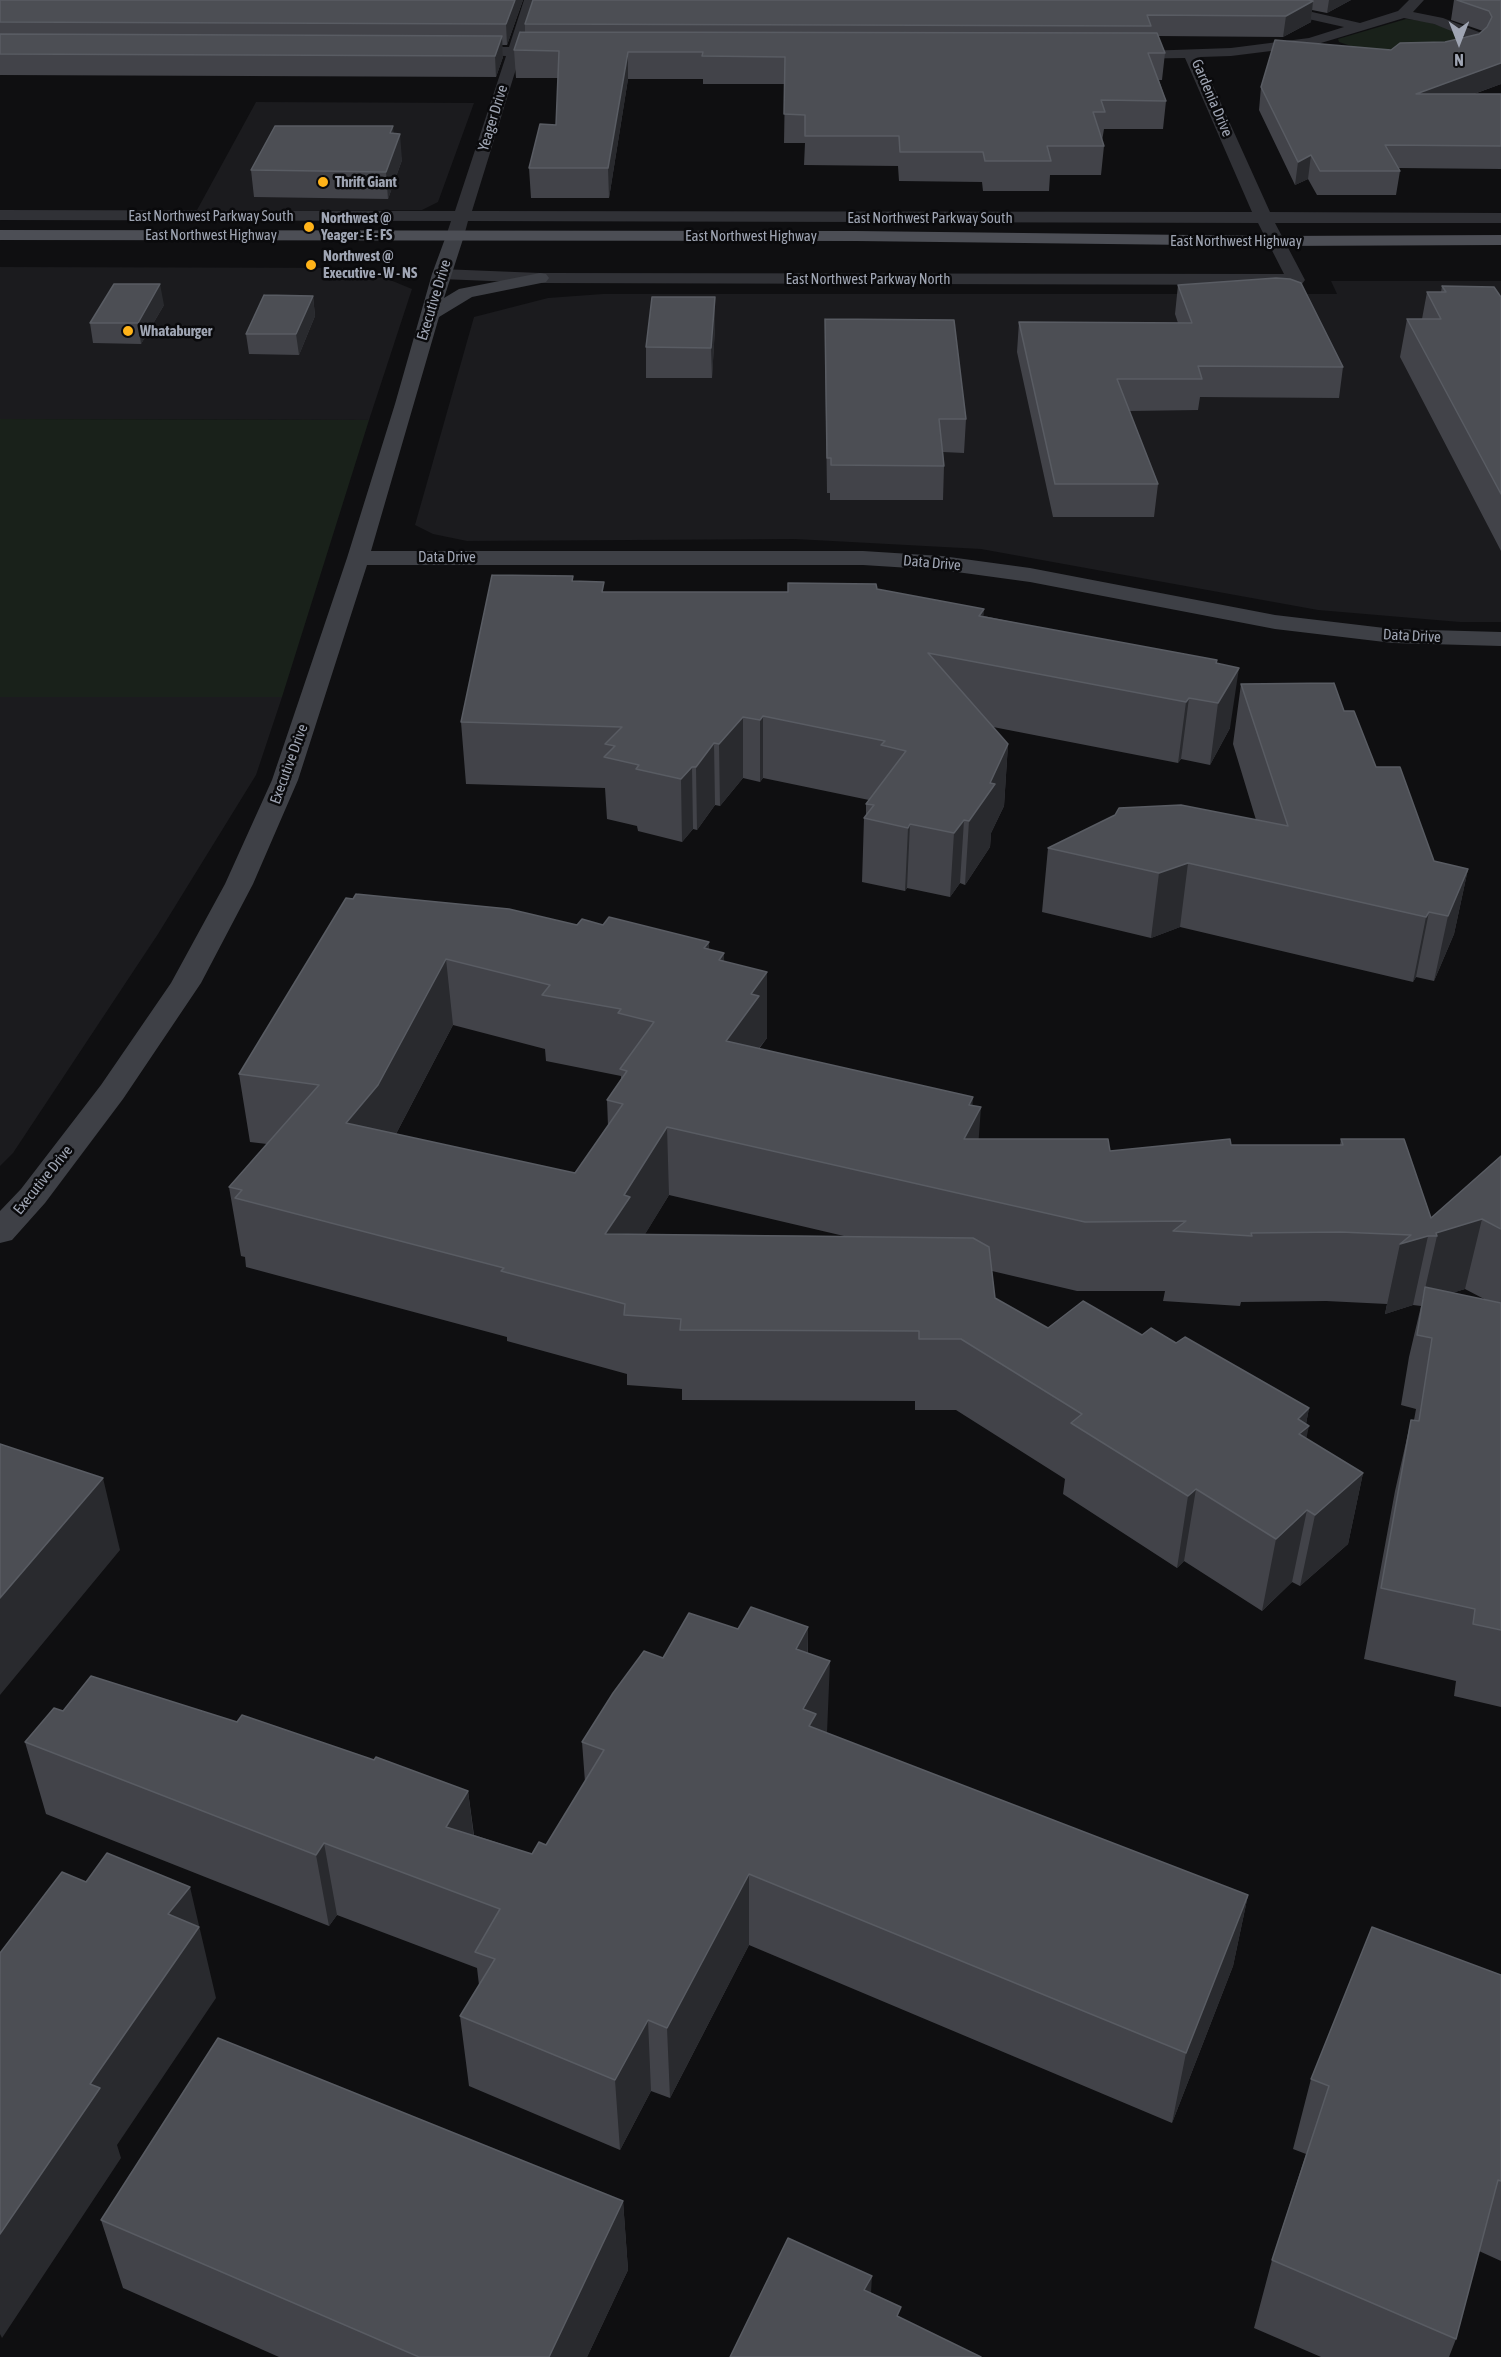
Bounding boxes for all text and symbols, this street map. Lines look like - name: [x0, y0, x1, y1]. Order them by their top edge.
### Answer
- north arrow: [1429, 12, 1489, 72]
- text: N: [1454, 51, 1464, 69]
- street label: Gardenia Drive: [1188, 57, 1236, 139]
- street label: Yeager Drive: [474, 83, 512, 153]
- place label: Thrift Giant: [335, 173, 397, 191]
- marker: Thrift Giant: [316, 175, 330, 189]
- street label: East Northwest Parkway South: [128, 207, 294, 225]
- place label: Northwest @ Yeager - E - FS: [321, 209, 392, 244]
- street label: East Northwest Parkway South: [847, 209, 1013, 227]
- marker: Northwest @ Yeager - E - FS: [302, 220, 316, 234]
- street label: East Northwest Highway: [145, 226, 277, 244]
- street label: East Northwest Highway: [685, 227, 817, 245]
- street label: East Northwest Highway: [1170, 232, 1302, 250]
- place label: Northwest @ Executive - W - NS: [323, 247, 417, 282]
- street label: Executive Drive: [413, 257, 455, 343]
- marker: Northwest @ Executive - W - NS: [304, 258, 318, 272]
- street label: East Northwest Parkway North: [786, 270, 950, 288]
- place label: Whataburger: [140, 322, 212, 340]
- marker: Whataburger: [121, 324, 135, 338]
- street label: Data Drive: [418, 548, 476, 566]
- street label: Data Drive: [902, 552, 962, 574]
- street label: Data Drive: [1383, 625, 1441, 647]
- street label: Executive Drive: [266, 722, 312, 806]
- street label: Executive Drive: [10, 1142, 76, 1218]

